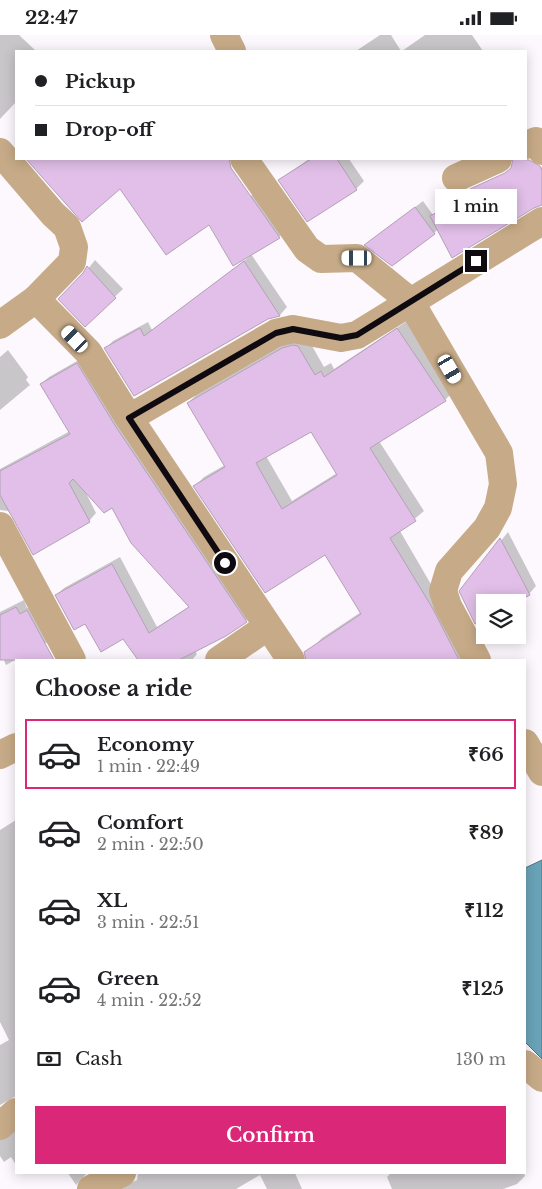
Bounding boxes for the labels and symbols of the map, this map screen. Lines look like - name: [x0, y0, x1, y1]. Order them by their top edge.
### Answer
- callout: 1 min: [435, 189, 517, 223]
- route end: [465, 250, 487, 272]
- car: [342, 251, 372, 266]
- car: [59, 323, 90, 355]
- car: [436, 352, 463, 386]
- route start: [214, 552, 236, 574]

